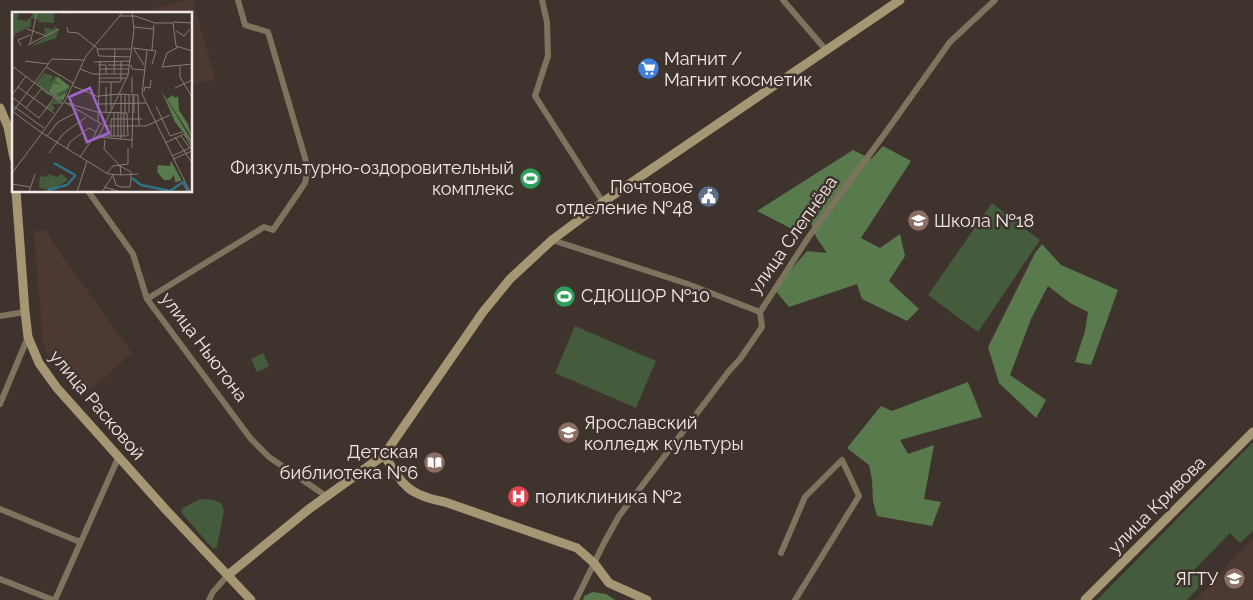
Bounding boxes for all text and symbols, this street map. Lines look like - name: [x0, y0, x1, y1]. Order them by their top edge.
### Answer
- inset map: [12, 12, 192, 192]
- place label: Магнит / Магнит косметик: [664, 48, 812, 90]
- supermarket icon: Магнит / Магнит косметик: [636, 57, 660, 81]
- place label: Физкультурно-оздоровительный комплекс: [230, 157, 514, 199]
- sports icon: Физкультурно-оздоровительный комплекс: [518, 166, 542, 190]
- street label: улица Слепнёва: [744, 172, 841, 298]
- place label: Почтовое отделение №48: [555, 176, 693, 218]
- public building icon: Почтовое отделение №48: [697, 185, 721, 209]
- school or university icon: Школа №18: [906, 209, 930, 233]
- place label: Школа №18: [934, 210, 1034, 231]
- sports icon: СДЮШОР №10: [553, 284, 577, 308]
- place label: СДЮШОР №10: [581, 285, 710, 306]
- street label: улица Ньютона: [157, 288, 252, 405]
- street label: улица Расковой: [45, 345, 149, 464]
- place label: Ярославский колледж культуры: [584, 412, 744, 454]
- school or university icon: Ярославский колледж культуры: [556, 421, 580, 445]
- place label: Детская библиотека №6: [280, 441, 418, 483]
- library icon: Детская библиотека №6: [422, 450, 446, 474]
- street label: улица Кривова: [1104, 452, 1210, 558]
- hospital icon: поликлиника №2: [507, 485, 531, 509]
- place label: поликлиника №2: [535, 486, 682, 507]
- school or university icon: ЯГТУ: [1222, 567, 1246, 591]
- place label: ЯГТУ: [1175, 568, 1219, 589]

